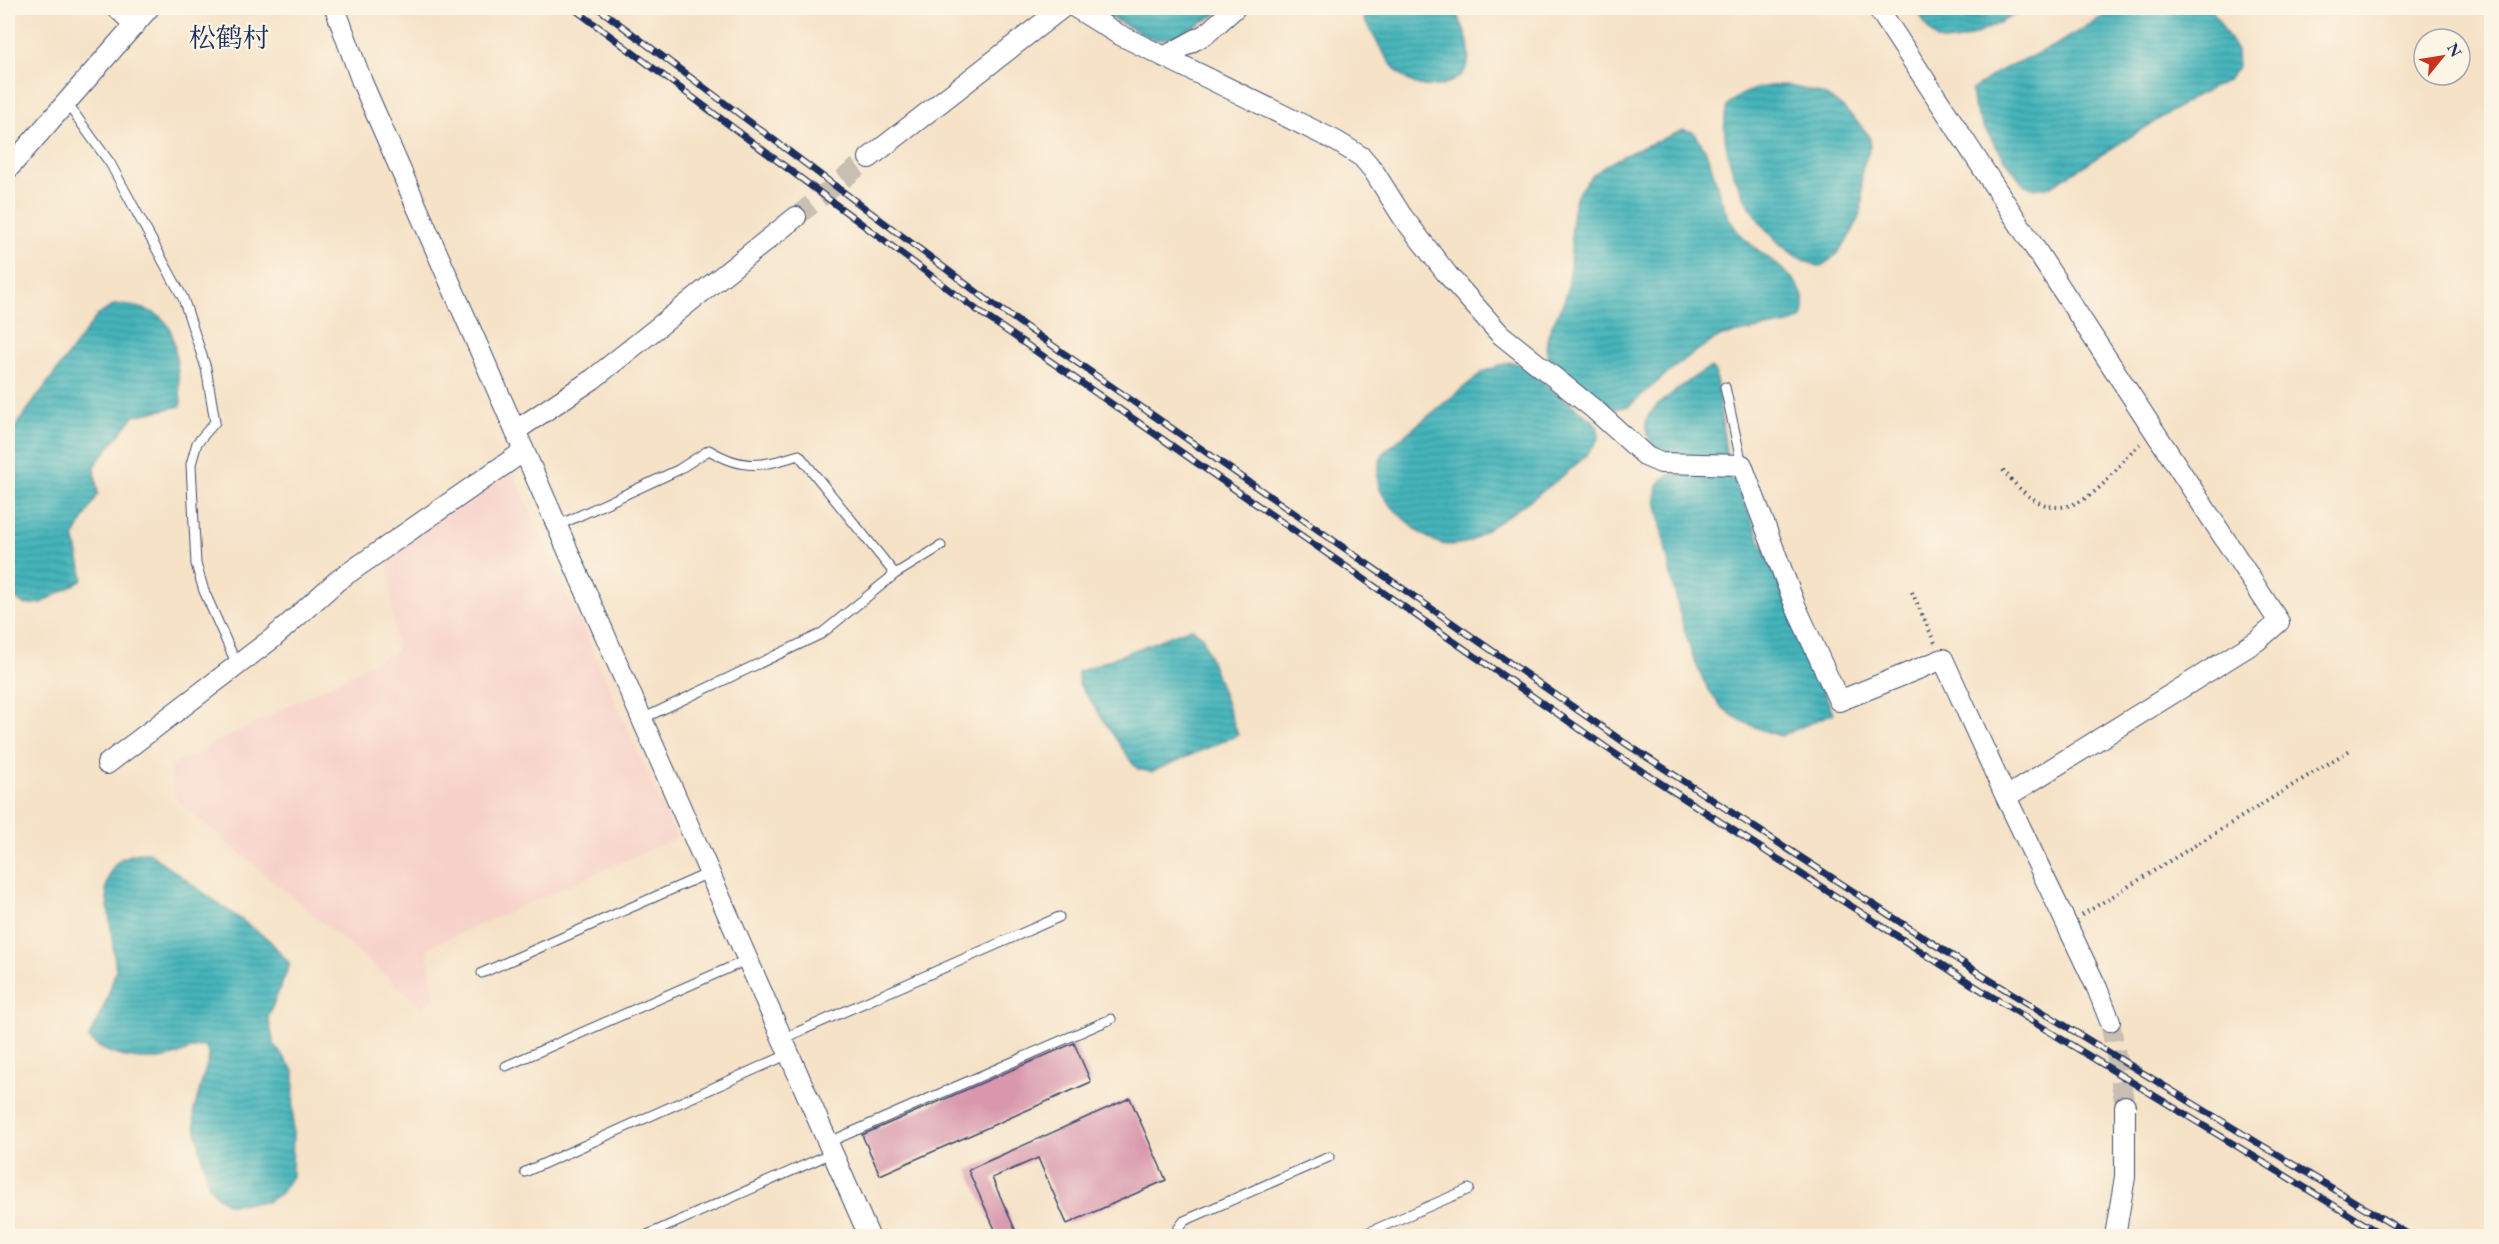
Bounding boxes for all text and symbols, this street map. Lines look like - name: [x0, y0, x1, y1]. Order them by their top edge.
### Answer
- district label: 松鹤村: [189, 20, 270, 55]
- north arrow: [2412, 27, 2472, 87]
- text: N: [2442, 39, 2467, 61]

